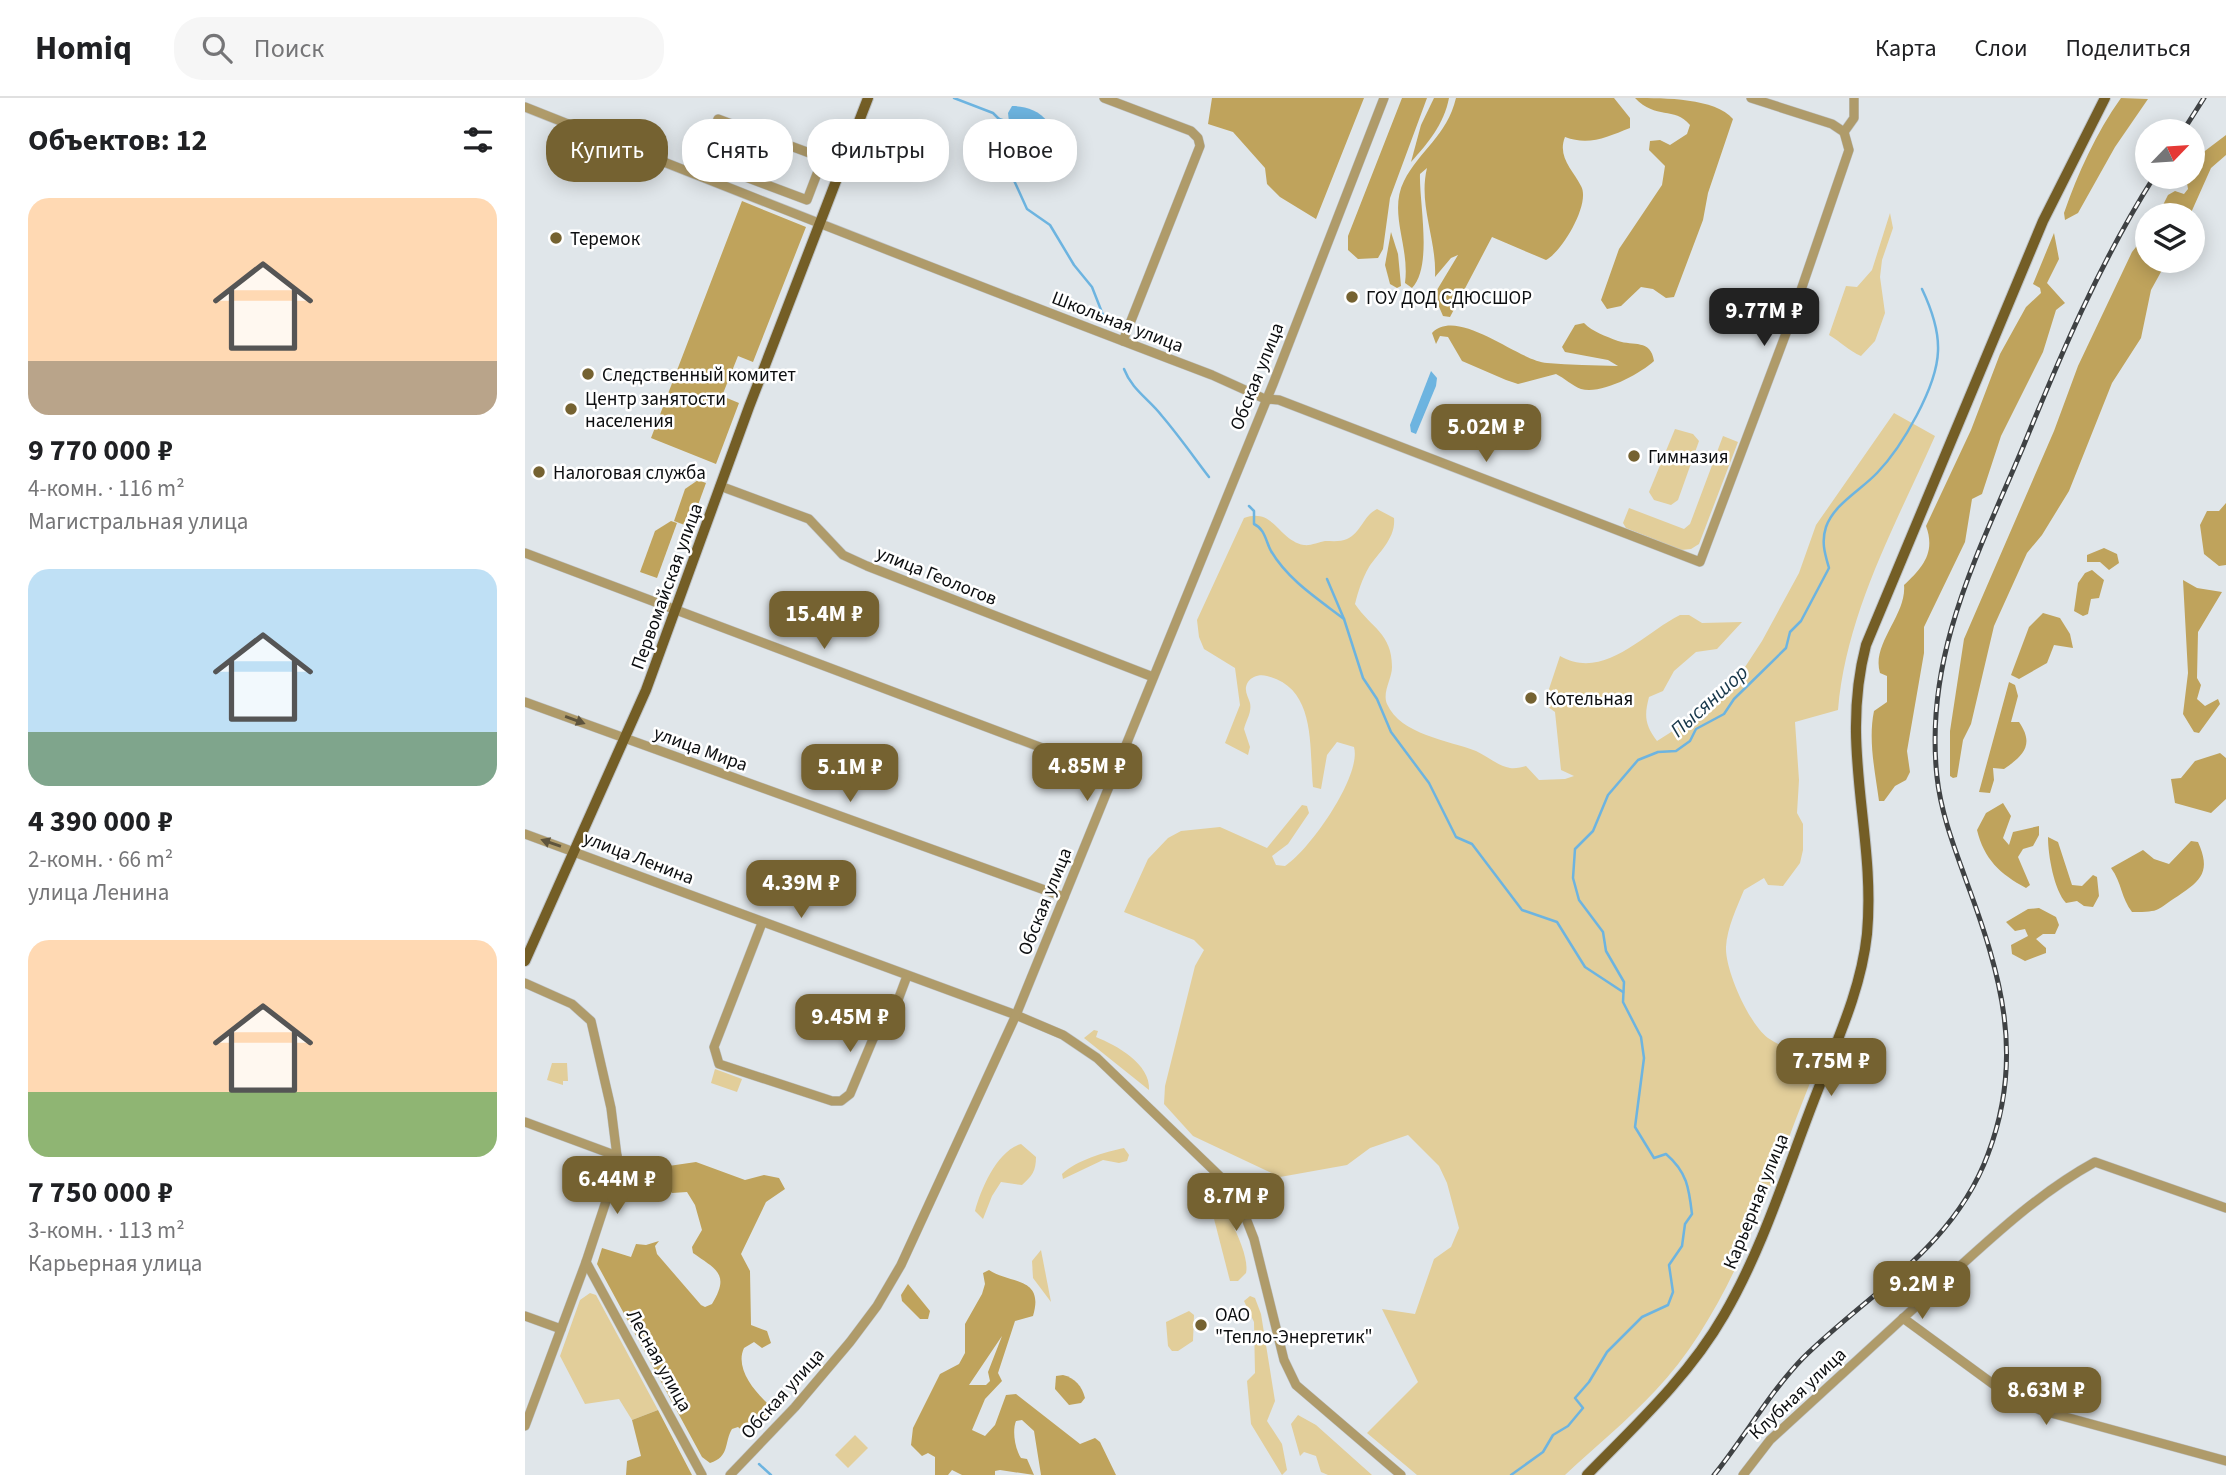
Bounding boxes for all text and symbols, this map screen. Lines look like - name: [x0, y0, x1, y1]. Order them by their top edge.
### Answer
- search box: [174, 17, 664, 80]
- text: Homiq: [35, 25, 132, 72]
- icon: search: [198, 29, 236, 67]
- text: Поиск: [254, 30, 324, 67]
- text: Карта: [1875, 31, 1937, 66]
- text: Слои: [1975, 31, 2028, 66]
- text: Поделиться: [2066, 31, 2191, 66]
- text: Объектов: 12: [28, 119, 207, 162]
- chip: Купить: [546, 119, 668, 182]
- chip: Снять: [682, 119, 793, 182]
- chip: Фильтры: [807, 119, 949, 182]
- chip: Новое: [963, 119, 1077, 182]
- north arrow: [2135, 119, 2205, 189]
- map controls: [2135, 119, 2205, 273]
- icon: filters: [459, 121, 497, 159]
- button: layers: [2135, 203, 2205, 273]
- place label: Теремок: [570, 226, 641, 253]
- marker: Теремок: [548, 230, 564, 246]
- icon: home: [200, 243, 326, 369]
- street label: Школьная улица: [1048, 285, 1187, 360]
- place label: ГОУ ДОД СДЮСШОР: [1366, 285, 1532, 312]
- pin: 9.77M ₽: [1699, 288, 1829, 348]
- marker: ГОУ ДОД СДЮСШОР: [1344, 289, 1360, 305]
- text: 9.77M ₽: [1725, 294, 1803, 327]
- street label: Обская улица: [1224, 319, 1291, 434]
- place label: Следственный комитет: [602, 362, 796, 389]
- marker: Следственный комитет: [580, 366, 596, 382]
- place label: Центр занятости населения: [585, 386, 726, 435]
- marker: Центр занятости населения: [563, 401, 579, 417]
- pin: 5.02M ₽: [1421, 404, 1551, 464]
- text: 5.02M ₽: [1447, 410, 1525, 443]
- text: 9 770 000 ₽: [28, 429, 173, 472]
- place label: Гимназия: [1648, 444, 1729, 471]
- marker: Гимназия: [1626, 448, 1642, 464]
- place label: Налоговая служба: [553, 460, 706, 487]
- marker: Налоговая служба: [531, 464, 547, 480]
- text: 4-комн. · 116 m²: [28, 472, 185, 505]
- street label: Первомайская улица: [625, 500, 710, 674]
- text: Магистральная улица: [28, 505, 248, 538]
- street label: улица Геологов: [872, 540, 1001, 613]
- pin: 15.4M ₽: [759, 592, 889, 651]
- text: 15.4M ₽: [785, 597, 863, 630]
- icon: home: [200, 614, 326, 740]
- water label: Пысяншор: [1663, 658, 1755, 744]
- place label: Котельная: [1545, 686, 1633, 713]
- marker: Котельная: [1523, 690, 1539, 706]
- one-way arrow: [565, 715, 586, 726]
- street label: улица Мира: [650, 720, 751, 779]
- pin: 5.1M ₽: [793, 744, 907, 804]
- pin: 4.85M ₽: [1022, 744, 1152, 803]
- text: 4.85M ₽: [1048, 749, 1126, 782]
- text: 5.1M ₽: [817, 750, 883, 783]
- text: 4 390 000 ₽: [28, 800, 173, 843]
- street label: улица Ленина: [579, 825, 698, 892]
- one-way arrow: [540, 837, 561, 848]
- text: 2-комн. · 66 m²: [28, 843, 173, 876]
- street label: Обская улица: [1012, 844, 1079, 959]
- pin: 4.39M ₽: [736, 860, 866, 920]
- text: 4.39M ₽: [762, 866, 840, 899]
- text: улица Ленина: [28, 876, 169, 909]
- icon: home: [200, 985, 326, 1111]
- pin: 9.45M ₽: [785, 995, 915, 1054]
- text: 9.45M ₽: [811, 1000, 889, 1033]
- pin: 7.75M ₽: [1766, 1038, 1896, 1098]
- text: 7.75M ₽: [1792, 1044, 1870, 1077]
- street label: Карьерная улица: [1717, 1130, 1796, 1273]
- pin: 6.44M ₽: [552, 1156, 682, 1216]
- text: 6.44M ₽: [578, 1162, 656, 1195]
- text: 7 750 000 ₽: [28, 1171, 173, 1214]
- pin: 8.7M ₽: [1179, 1174, 1293, 1233]
- text: 8.7M ₽: [1203, 1179, 1269, 1212]
- text: 3-комн. · 113 m²: [28, 1214, 185, 1247]
- text: Карьерная улица: [28, 1247, 202, 1280]
- pin: 9.2M ₽: [1865, 1262, 1979, 1321]
- text: 9.2M ₽: [1889, 1267, 1955, 1300]
- place label: ОАО "Тепло-Энергетик": [1215, 1302, 1373, 1351]
- street label: Лесная улица: [619, 1304, 698, 1417]
- marker: ОАО "Тепло-Энергетик": [1193, 1317, 1209, 1333]
- street label: Клубная улица: [1743, 1342, 1853, 1446]
- street label: Обская улица: [735, 1343, 831, 1445]
- pin: 8.63M ₽: [1981, 1368, 2111, 1427]
- text: 8.63M ₽: [2007, 1373, 2085, 1406]

